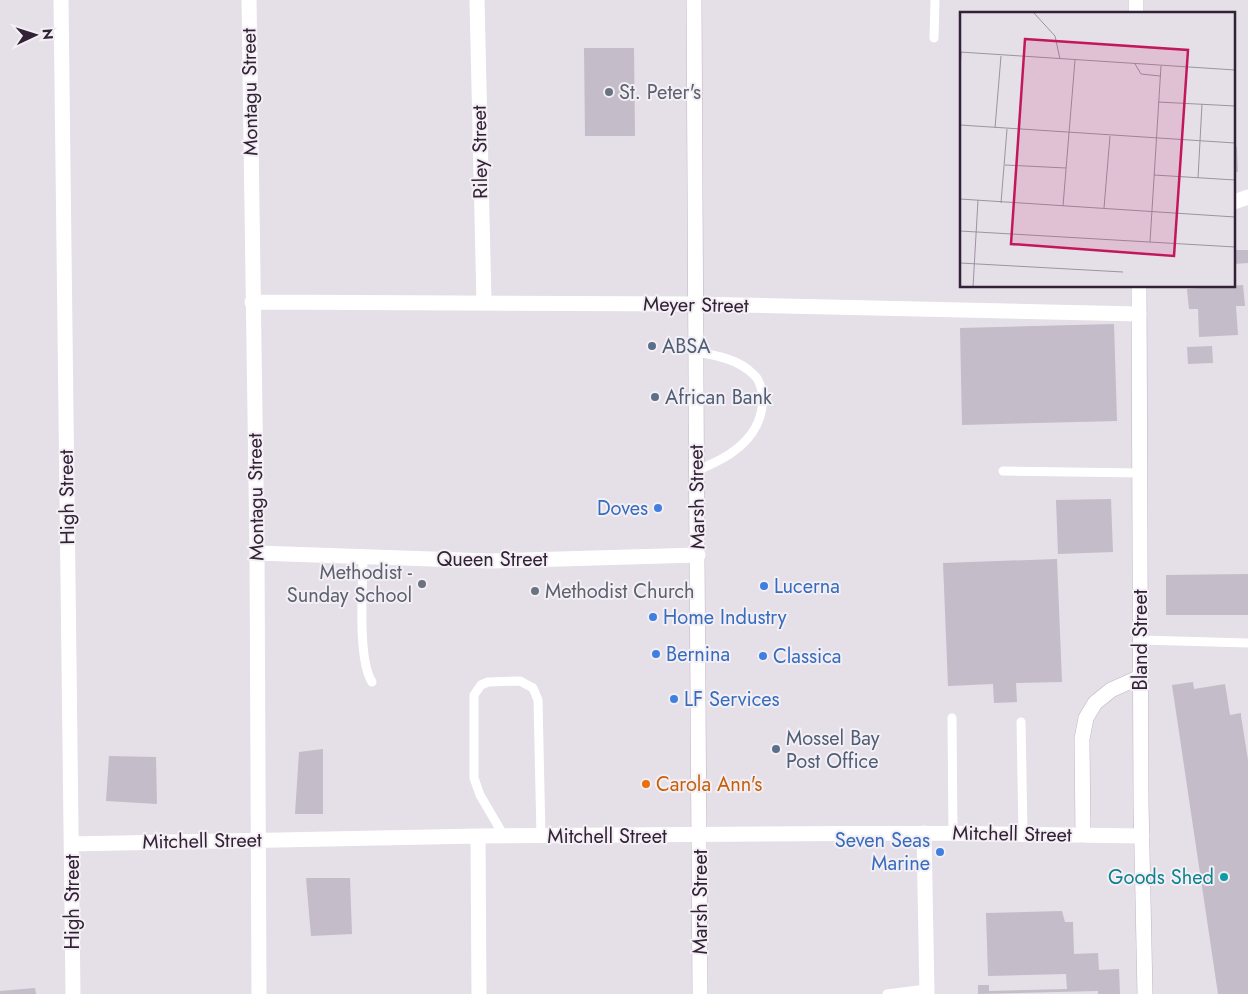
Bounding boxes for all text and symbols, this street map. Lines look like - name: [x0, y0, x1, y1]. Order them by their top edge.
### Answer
- north arrow: [10, 10, 60, 60]
- inset map: [960, 12, 1236, 288]
- text: N: [38, 28, 58, 40]
- street label: Montagu Street: [234, 28, 266, 156]
- place label: St. Peter's: [619, 78, 701, 107]
- marker: St. Peter's: [603, 86, 615, 98]
- street label: Riley Street: [465, 105, 495, 199]
- street label: Meyer Street: [643, 290, 749, 320]
- place label: ABSA: [662, 332, 711, 361]
- marker: ABSA: [646, 340, 658, 352]
- place label: African Bank: [665, 383, 772, 412]
- marker: African Bank: [649, 391, 661, 403]
- street label: Montagu Street: [240, 433, 272, 561]
- street label: Marsh Street: [682, 444, 712, 550]
- street label: High Street: [52, 449, 82, 545]
- place label: Doves: [597, 494, 648, 523]
- marker: Doves: [652, 502, 664, 514]
- street label: Queen Street: [436, 545, 548, 574]
- place label: Methodist - Sunday School: [287, 558, 413, 610]
- place label: Lucerna: [774, 572, 840, 601]
- place label: Methodist Church: [545, 577, 695, 606]
- marker: Methodist - Sunday School: [416, 578, 428, 590]
- marker: Lucerna: [758, 580, 770, 592]
- marker: Methodist Church: [529, 585, 541, 597]
- street label: Bland Street: [1126, 589, 1155, 691]
- place label: Home Industry: [663, 603, 787, 632]
- marker: Home Industry: [647, 611, 659, 623]
- place label: Bernina: [666, 640, 730, 669]
- place label: Classica: [773, 642, 841, 671]
- marker: Bernina: [650, 648, 662, 660]
- marker: Classica: [757, 650, 769, 662]
- place label: LF Services: [684, 685, 780, 714]
- marker: LF Services: [668, 693, 680, 705]
- place label: Mossel Bay Post Office: [786, 724, 880, 776]
- marker: Mossel Bay Post Office: [770, 743, 782, 755]
- place label: Carola Ann's: [656, 770, 762, 799]
- marker: Carola Ann's: [640, 778, 652, 790]
- street label: Mitchell Street: [952, 818, 1072, 850]
- street label: Mitchell Street: [547, 822, 667, 851]
- street label: Mitchell Street: [142, 825, 262, 857]
- place label: Seven Seas Marine: [835, 826, 930, 878]
- marker: Seven Seas Marine: [934, 846, 946, 858]
- street label: Marsh Street: [686, 849, 715, 954]
- street label: High Street: [58, 854, 87, 950]
- place label: Goods Shed: [1108, 863, 1214, 892]
- marker: Goods Shed: [1218, 871, 1230, 883]

